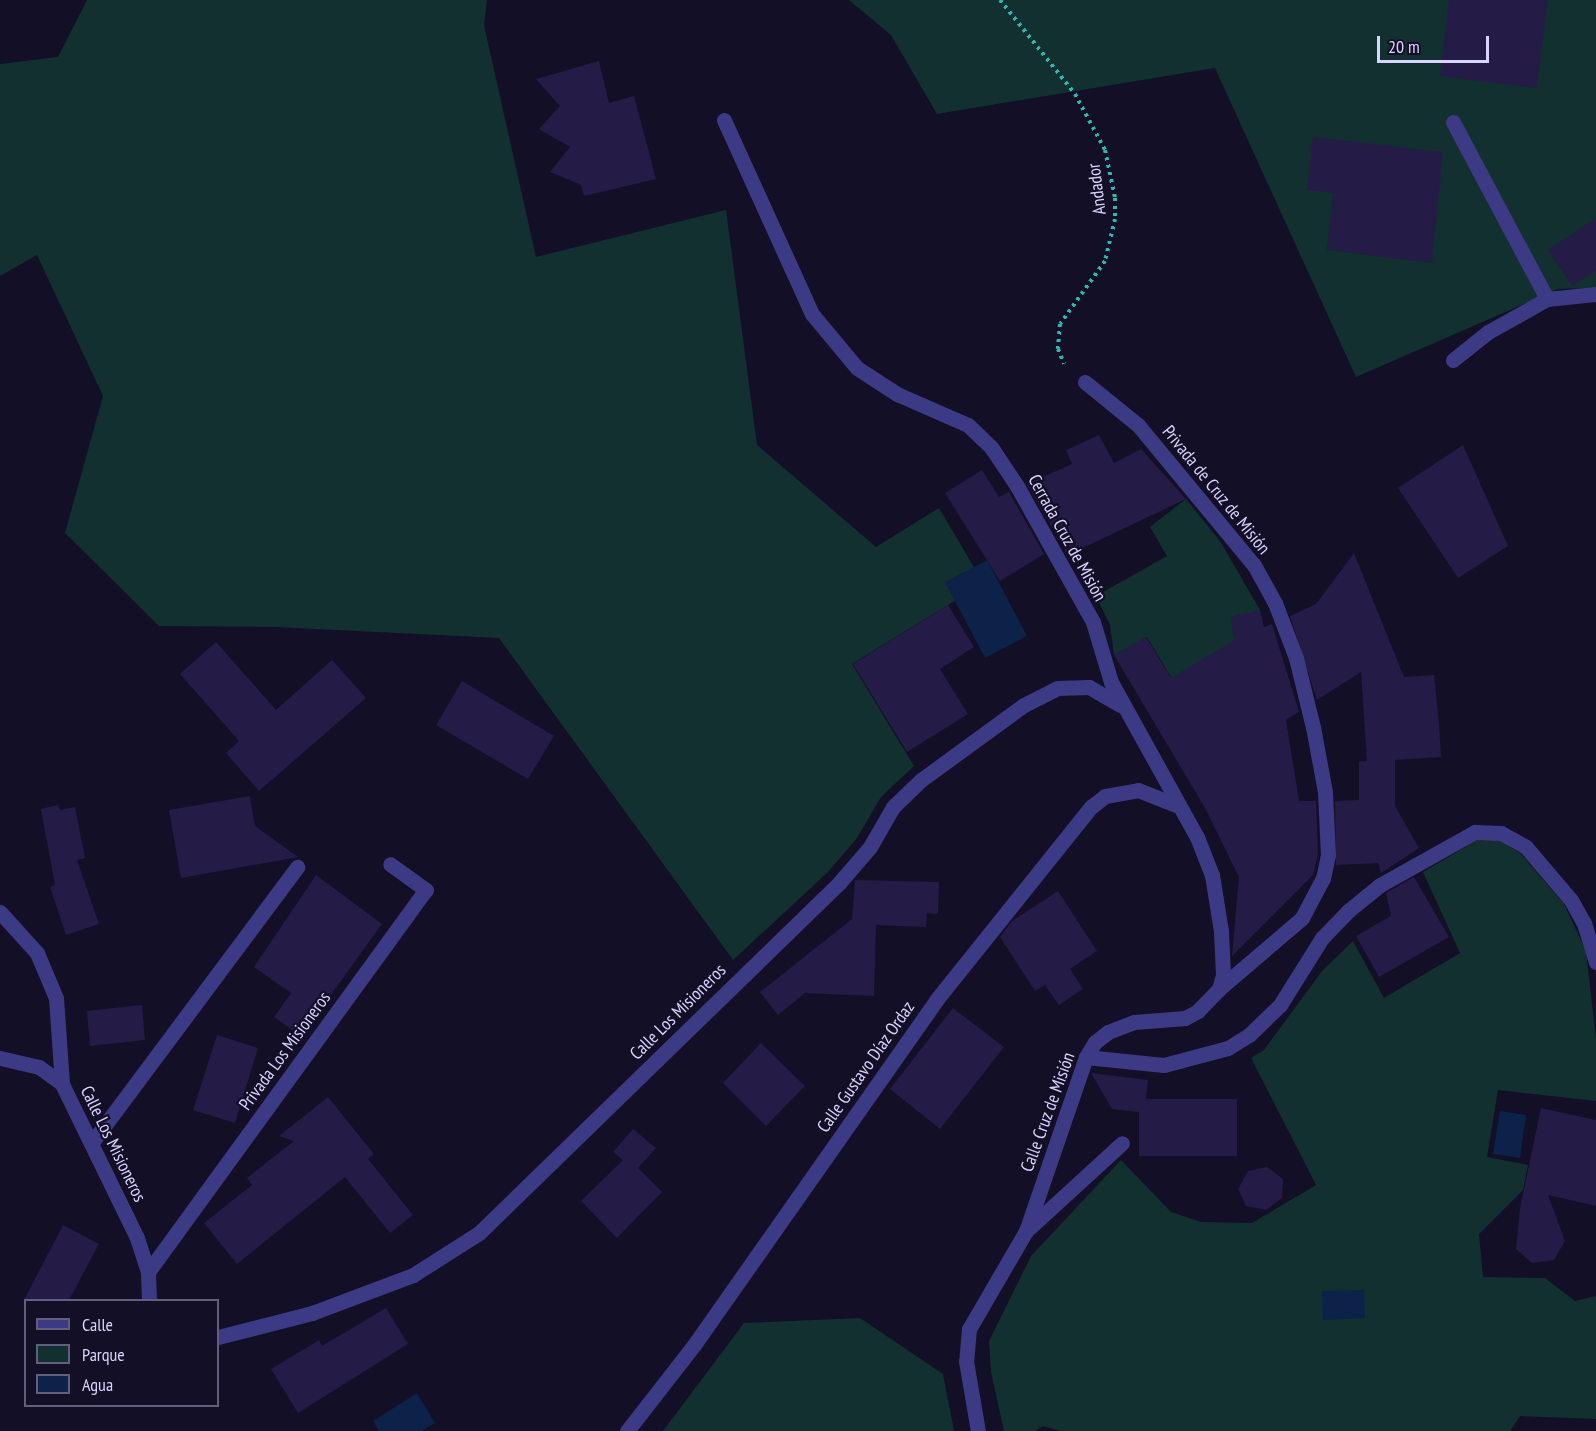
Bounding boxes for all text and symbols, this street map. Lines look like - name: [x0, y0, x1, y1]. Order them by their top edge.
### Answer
- scale bar: [1380, 24, 1492, 62]
- text: 20 m: [1388, 35, 1420, 58]
- street label: Andador: [1083, 162, 1111, 216]
- street label: Privada de Cruz de Misión: [1157, 421, 1275, 559]
- street label: Cerrada Cruz de Misión: [1023, 471, 1111, 605]
- street label: Calle Los Misioneros: [626, 960, 730, 1064]
- street label: Privada Los Misioneros: [235, 988, 335, 1114]
- street label: Calle Gustavo Díaz Ordaz: [813, 997, 919, 1137]
- street label: Calle Cruz de Misión: [1016, 1049, 1080, 1175]
- street label: Calle Los Misioneros: [76, 1082, 150, 1206]
- legend: [24, 1299, 219, 1407]
- text: Calle: [82, 1313, 113, 1336]
- text: Parque: [82, 1343, 125, 1366]
- text: Agua: [82, 1373, 113, 1396]

